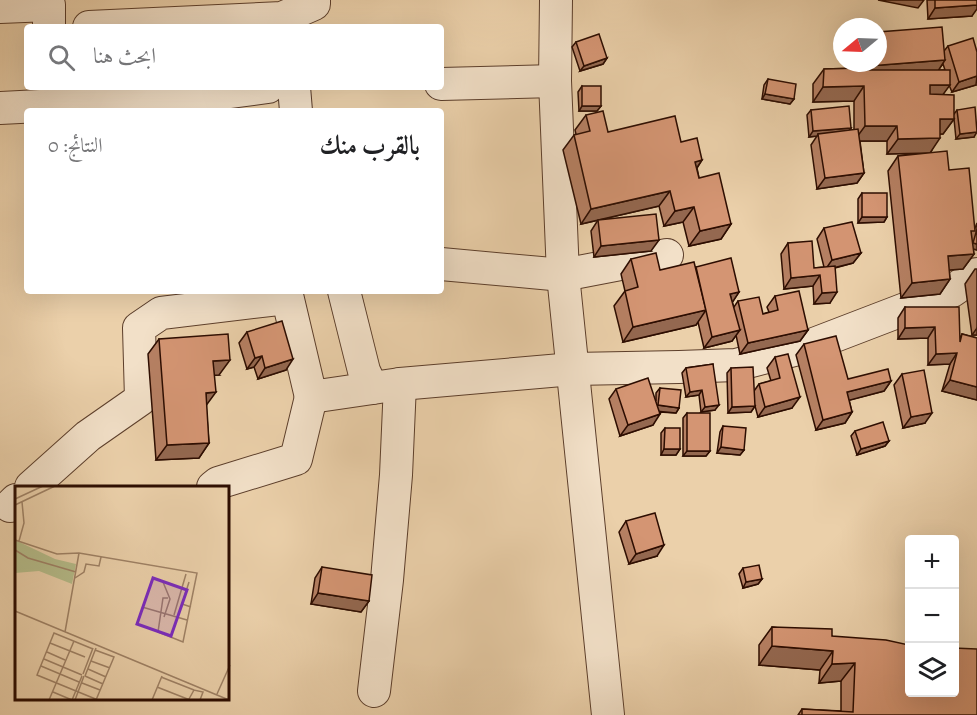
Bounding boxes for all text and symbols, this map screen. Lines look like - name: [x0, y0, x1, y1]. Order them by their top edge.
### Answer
- north arrow: [833, 18, 887, 72]
- search box: [24, 24, 444, 90]
- icon: search: [45, 41, 78, 74]
- text: ابحث هنا: [93, 41, 156, 71]
- text: بالقرب منك: [319, 128, 420, 163]
- text: النتائج: 0: [48, 132, 103, 159]
- inset map: [15, 486, 230, 700]
- map controls: [905, 535, 959, 697]
- button: +: [905, 535, 959, 589]
- button: −: [905, 589, 959, 643]
- button: layers: [905, 643, 959, 697]

